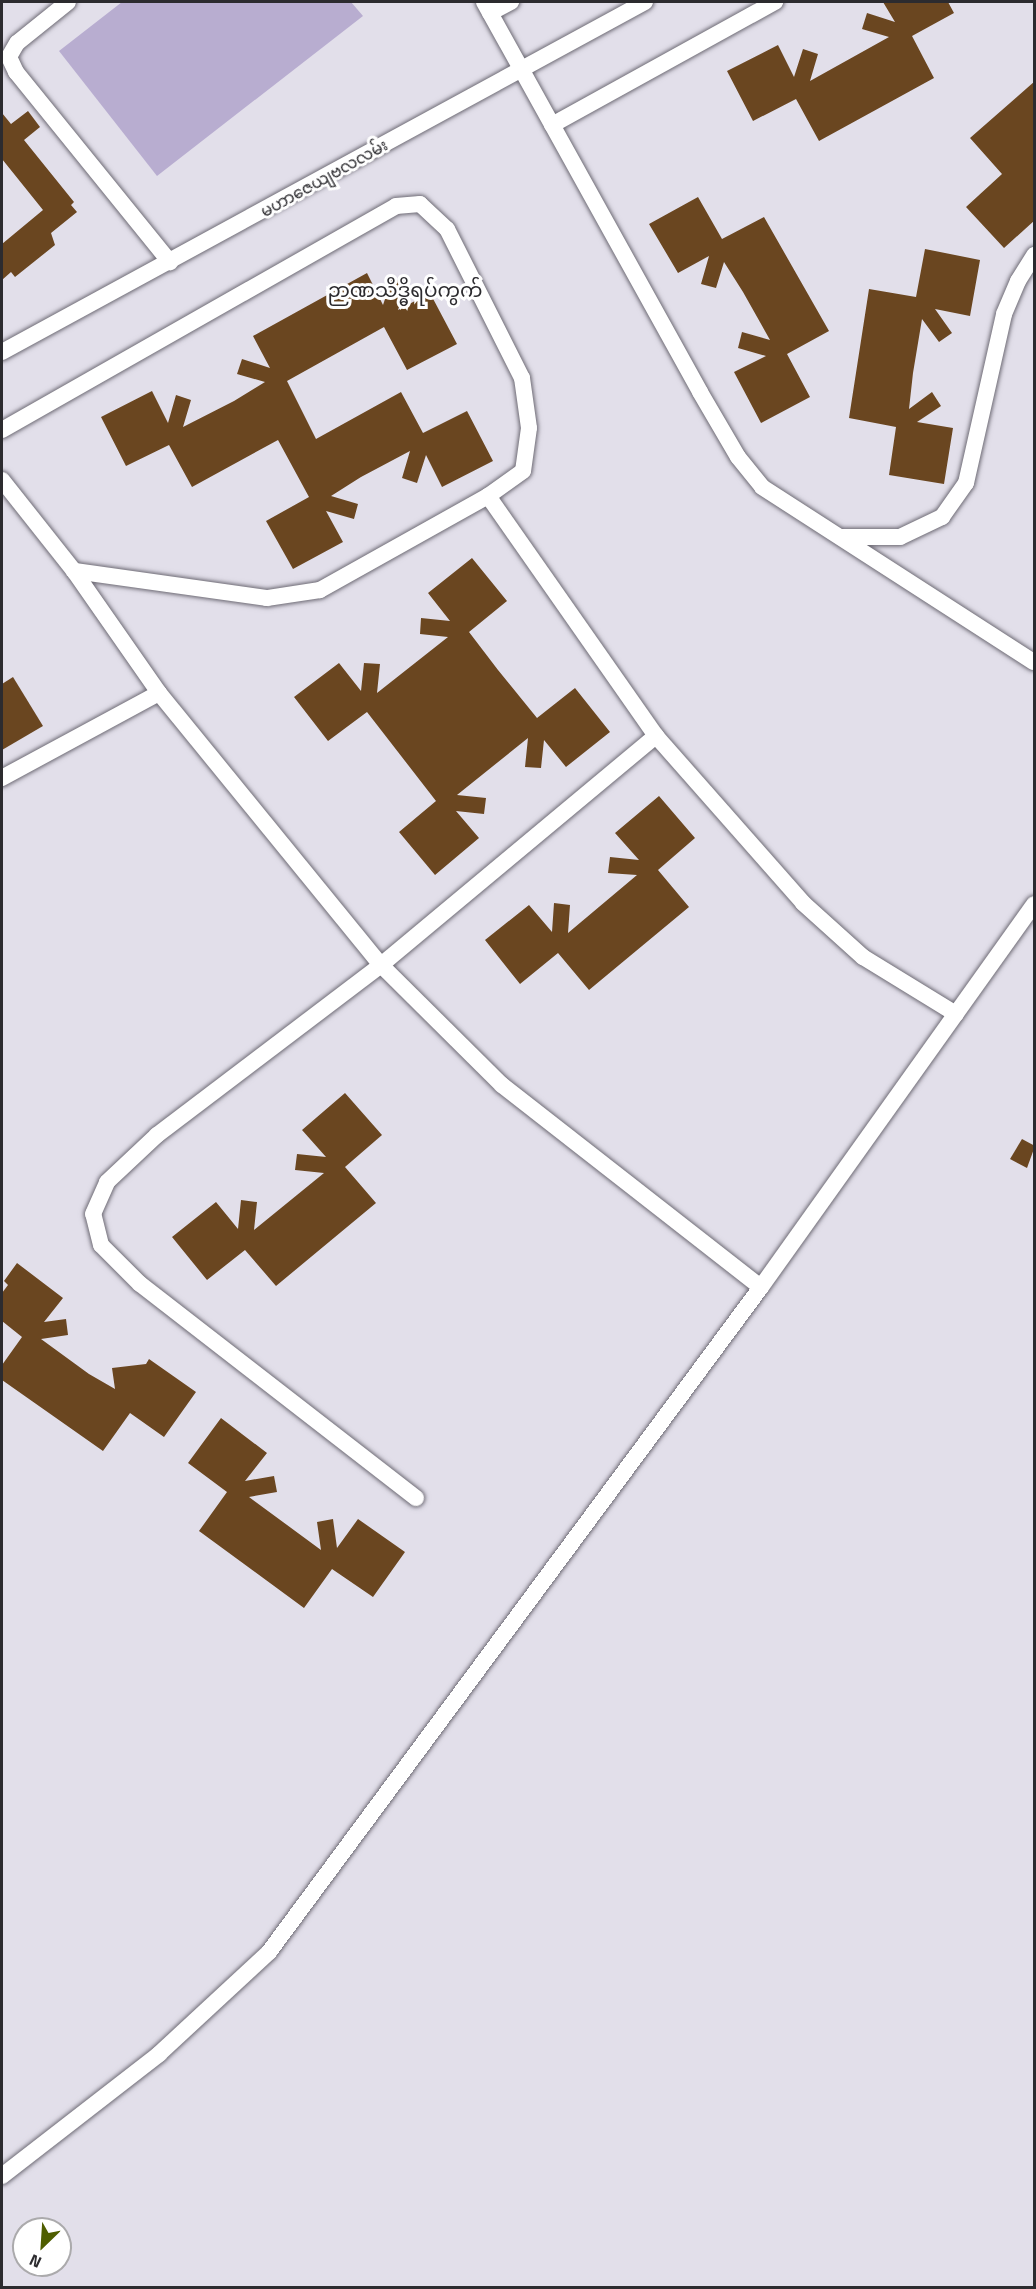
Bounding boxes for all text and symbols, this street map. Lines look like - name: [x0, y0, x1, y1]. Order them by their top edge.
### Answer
- street label: မဟာဇေယျဗလလမ်း: [257, 135, 391, 221]
- district label: ဉာဏသိဒ္ဓိရပ်ကွက်: [327, 277, 483, 301]
- north arrow: [12, 2217, 72, 2277]
- text: N: [25, 2248, 45, 2275]

